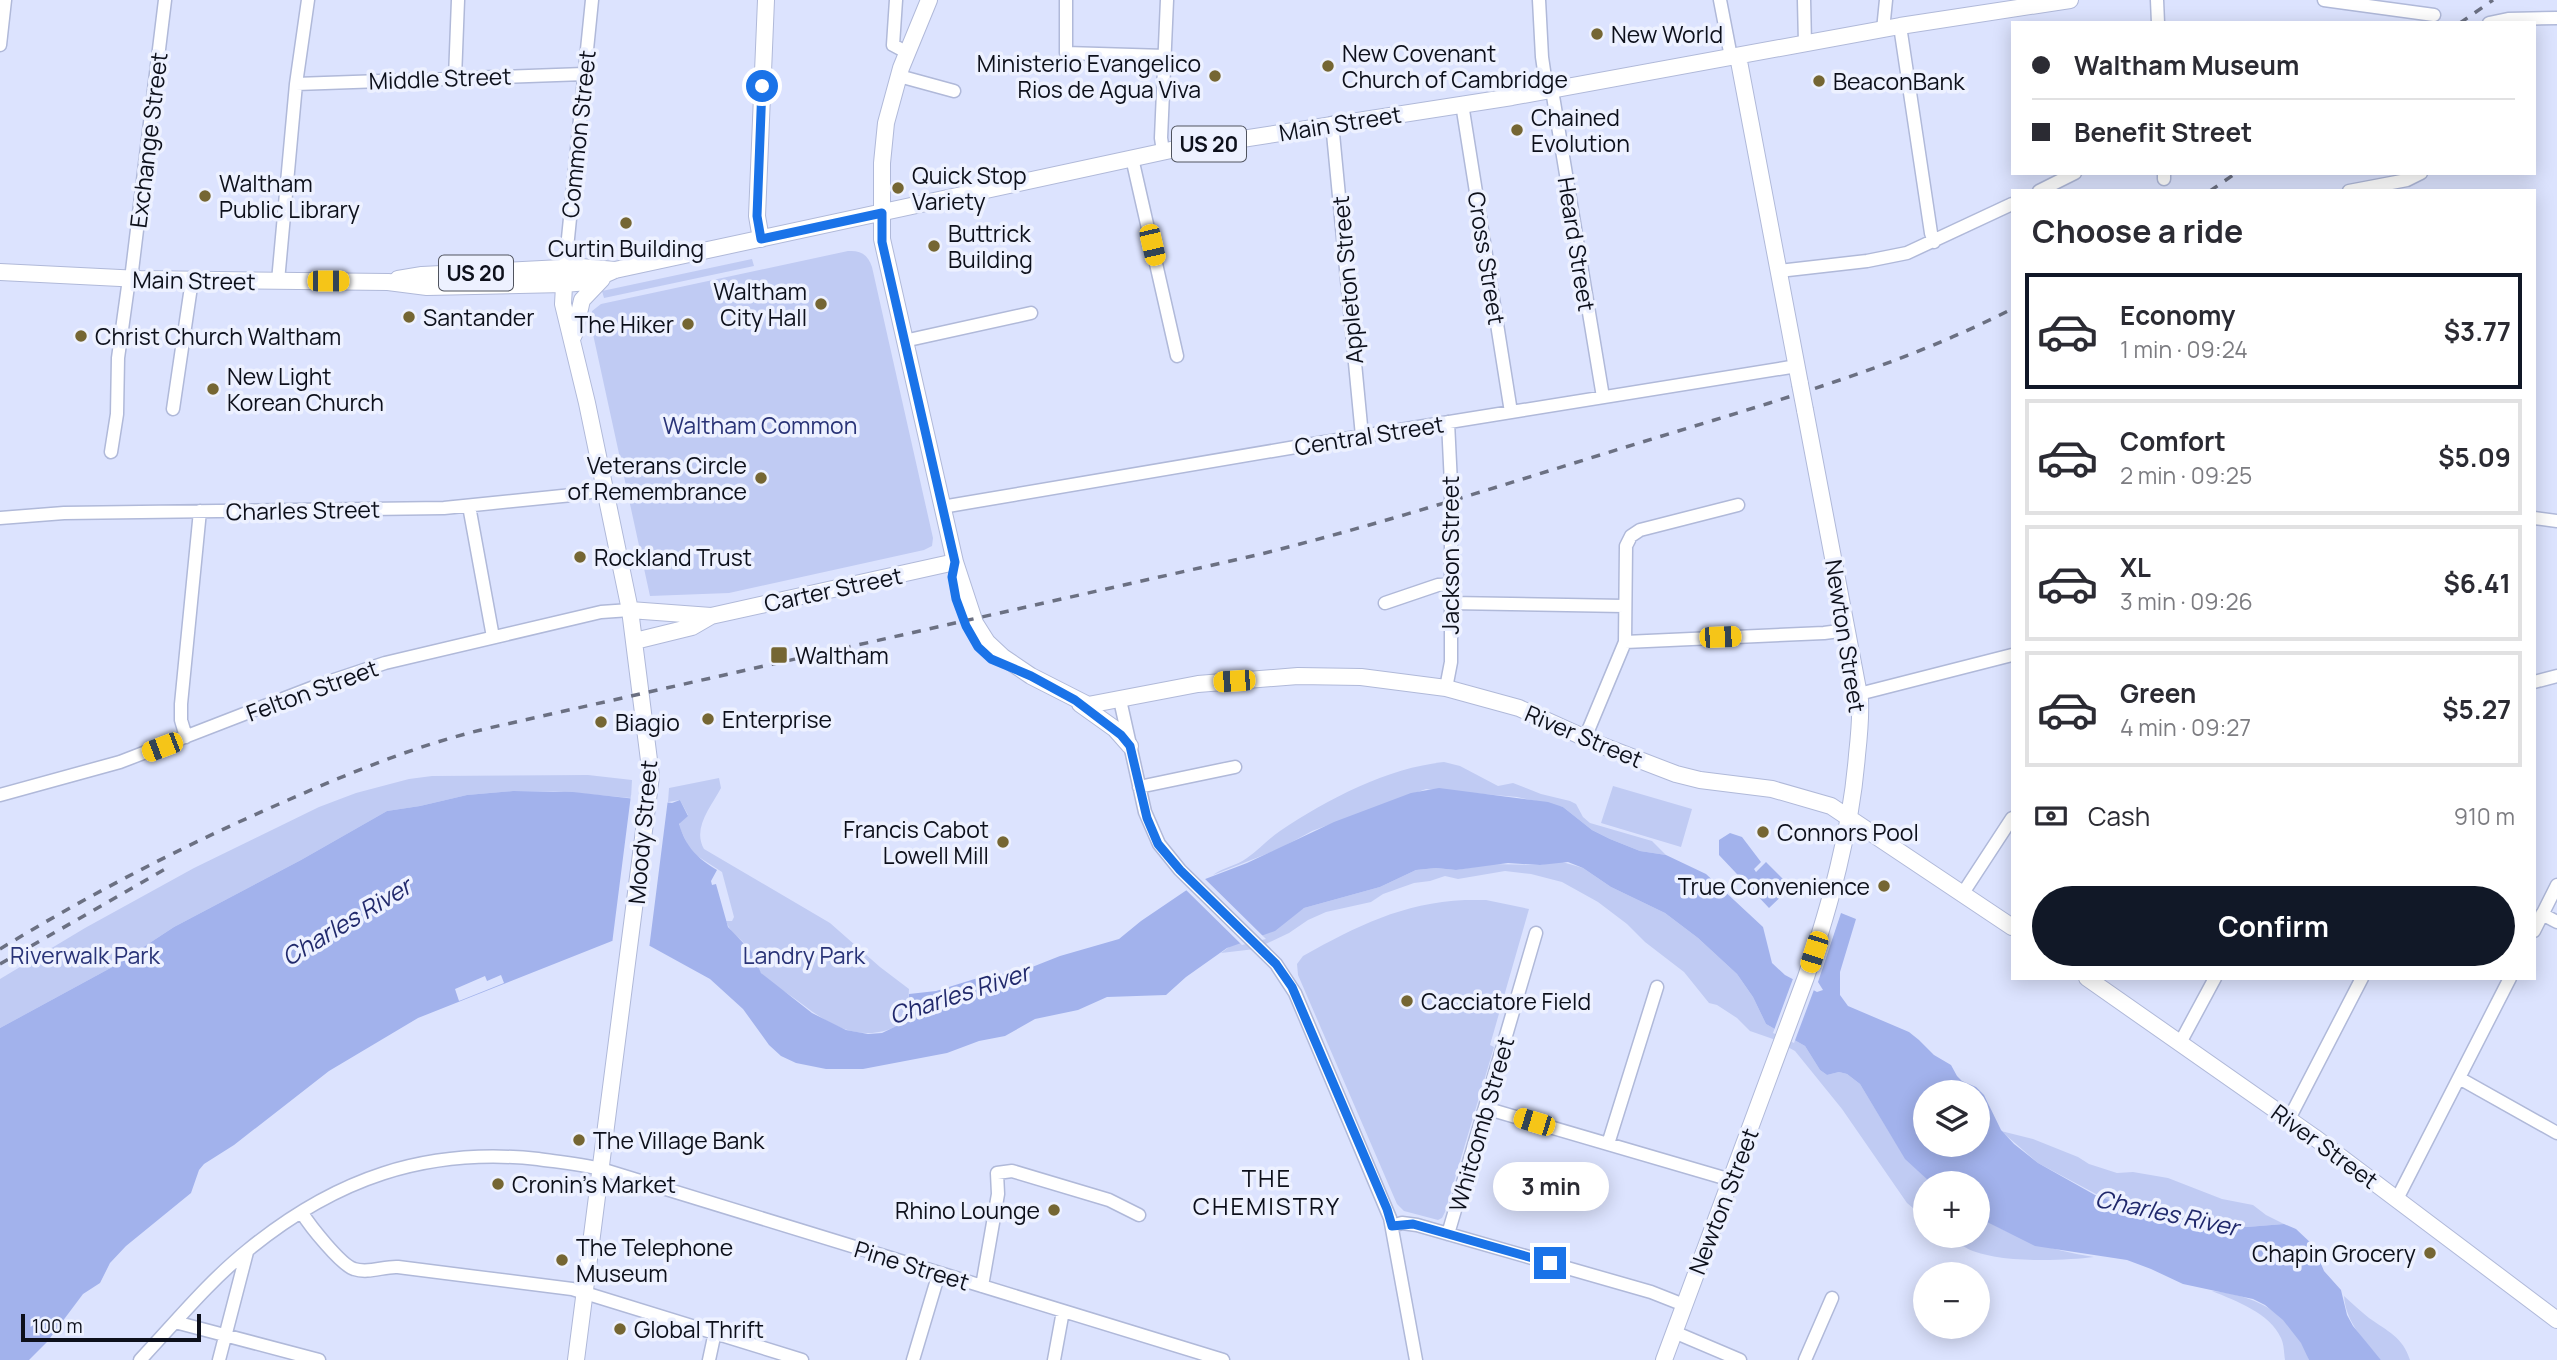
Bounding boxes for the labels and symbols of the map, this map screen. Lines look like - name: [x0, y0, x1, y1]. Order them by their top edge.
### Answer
- place label: New World: [1611, 18, 1723, 50]
- marker: New World: [1589, 26, 1605, 42]
- place label: New Covenant Church of Cambridge: [1342, 37, 1568, 95]
- place label: Ministerio Evangelico Rios de Agua Viva: [977, 47, 1201, 105]
- street label: Common Street: [553, 49, 603, 219]
- street label: Exchange Street: [121, 50, 175, 230]
- marker: New Covenant Church of Cambridge: [1320, 58, 1336, 74]
- street label: Middle Street: [368, 60, 512, 96]
- place label: BeaconBank: [1833, 65, 1965, 97]
- marker: Ministerio Evangelico Rios de Agua Viva: [1207, 68, 1223, 84]
- route start: [746, 70, 778, 102]
- marker: BeaconBank: [1811, 73, 1827, 89]
- street label: Main Street: [1277, 98, 1403, 148]
- place label: Chained Evolution: [1531, 101, 1630, 159]
- marker: Chained Evolution: [1509, 122, 1525, 138]
- road number: US 20: [1172, 127, 1246, 162]
- place label: Quick Stop Variety: [912, 159, 1027, 217]
- place label: Waltham Public Library: [219, 167, 360, 225]
- street label: Heard Street: [1551, 175, 1603, 313]
- marker: Quick Stop Variety: [890, 180, 906, 196]
- marker: Waltham Public Library: [197, 188, 213, 204]
- street label: Cross Street: [1461, 189, 1513, 327]
- street label: Appleton Street: [1324, 195, 1370, 365]
- marker: Curtin Building: [618, 215, 634, 231]
- place label: Buttrick Building: [948, 217, 1033, 275]
- car: [1138, 222, 1167, 268]
- place label: Curtin Building: [548, 232, 704, 264]
- marker: Buttrick Building: [926, 238, 942, 254]
- road number: US 20: [439, 256, 513, 290]
- street label: Main Street: [132, 263, 256, 297]
- car: [308, 271, 350, 292]
- place label: Waltham City Hall: [713, 275, 807, 333]
- marker: Waltham City Hall: [813, 296, 829, 312]
- place label: Santander: [423, 301, 535, 333]
- place label: The Hiker: [575, 308, 674, 340]
- marker: Santander: [401, 309, 417, 325]
- marker: The Hiker: [680, 316, 696, 332]
- place label: Christ Church Waltham: [95, 320, 341, 352]
- marker: Christ Church Waltham: [73, 328, 89, 344]
- place label: New Light Korean Church: [227, 360, 384, 418]
- marker: New Light Korean Church: [205, 381, 221, 397]
- street label: Central Street: [1292, 407, 1446, 463]
- park label: Waltham Common: [663, 409, 857, 441]
- place label: Veterans Circle of Remembrance: [567, 449, 747, 507]
- marker: Veterans Circle of Remembrance: [753, 470, 769, 486]
- street label: Jackson Street: [1434, 476, 1466, 634]
- street label: Charles Street: [226, 493, 380, 527]
- place label: Rockland Trust: [594, 541, 752, 573]
- marker: Rockland Trust: [572, 549, 588, 565]
- street label: Newton Street: [1818, 557, 1874, 715]
- street label: Carter Street: [761, 559, 905, 619]
- car: [1699, 626, 1742, 648]
- place label: Waltham: [795, 639, 889, 671]
- marker: Waltham: [769, 645, 789, 665]
- street label: Felton Street: [242, 651, 382, 729]
- car: [1213, 669, 1256, 693]
- street label: River Street: [1520, 697, 1648, 775]
- place label: Enterprise: [722, 703, 832, 735]
- place label: Biagio: [615, 706, 680, 738]
- marker: Enterprise: [700, 711, 716, 727]
- marker: Biagio: [593, 714, 609, 730]
- car: [139, 730, 186, 764]
- street label: Moody Street: [620, 759, 664, 905]
- place label: Francis Cabot Lowell Mill: [843, 813, 989, 871]
- place label: Connors Pool: [1777, 816, 1919, 848]
- marker: Connors Pool: [1755, 824, 1771, 840]
- marker: Francis Cabot Lowell Mill: [995, 834, 1011, 850]
- water label: Charles River: [275, 868, 420, 973]
- place label: True Convenience: [1678, 870, 1870, 902]
- marker: True Convenience: [1876, 878, 1892, 894]
- car: [1798, 929, 1831, 975]
- park label: Riverwalk Park: [10, 939, 160, 971]
- park label: Landry Park: [743, 939, 866, 971]
- water label: Charles River: [885, 954, 1037, 1031]
- place label: Cacciatore Field: [1421, 985, 1591, 1017]
- marker: Cacciatore Field: [1399, 993, 1415, 1009]
- street label: Whitcomb Street: [1441, 1033, 1521, 1215]
- street label: River Street: [2265, 1096, 2385, 1196]
- car: [1511, 1106, 1558, 1138]
- street label: Newton Street: [1680, 1123, 1766, 1279]
- place label: The Village Bank: [593, 1124, 765, 1156]
- marker: The Village Bank: [571, 1132, 587, 1148]
- district label: THE CHEMISTRY: [1193, 1161, 1341, 1222]
- callout: 3 min: [1492, 1162, 1608, 1210]
- place label: Cronin's Market: [512, 1168, 676, 1200]
- marker: Cronin's Market: [490, 1176, 506, 1192]
- water label: Charles River: [2092, 1181, 2245, 1244]
- place label: Rhino Lounge: [895, 1194, 1040, 1226]
- marker: Rhino Lounge: [1046, 1202, 1062, 1218]
- place label: The Telephone Museum: [576, 1231, 733, 1289]
- street label: Pine Street: [851, 1232, 973, 1298]
- place label: Chapin Grocery: [2252, 1237, 2416, 1269]
- marker: Chapin Grocery: [2422, 1245, 2438, 1261]
- route end: [1534, 1247, 1566, 1279]
- marker: The Telephone Museum: [554, 1252, 570, 1268]
- scale bar: [21, 1311, 201, 1343]
- place label: Global Thrift: [634, 1313, 764, 1345]
- marker: Global Thrift: [612, 1321, 628, 1337]

